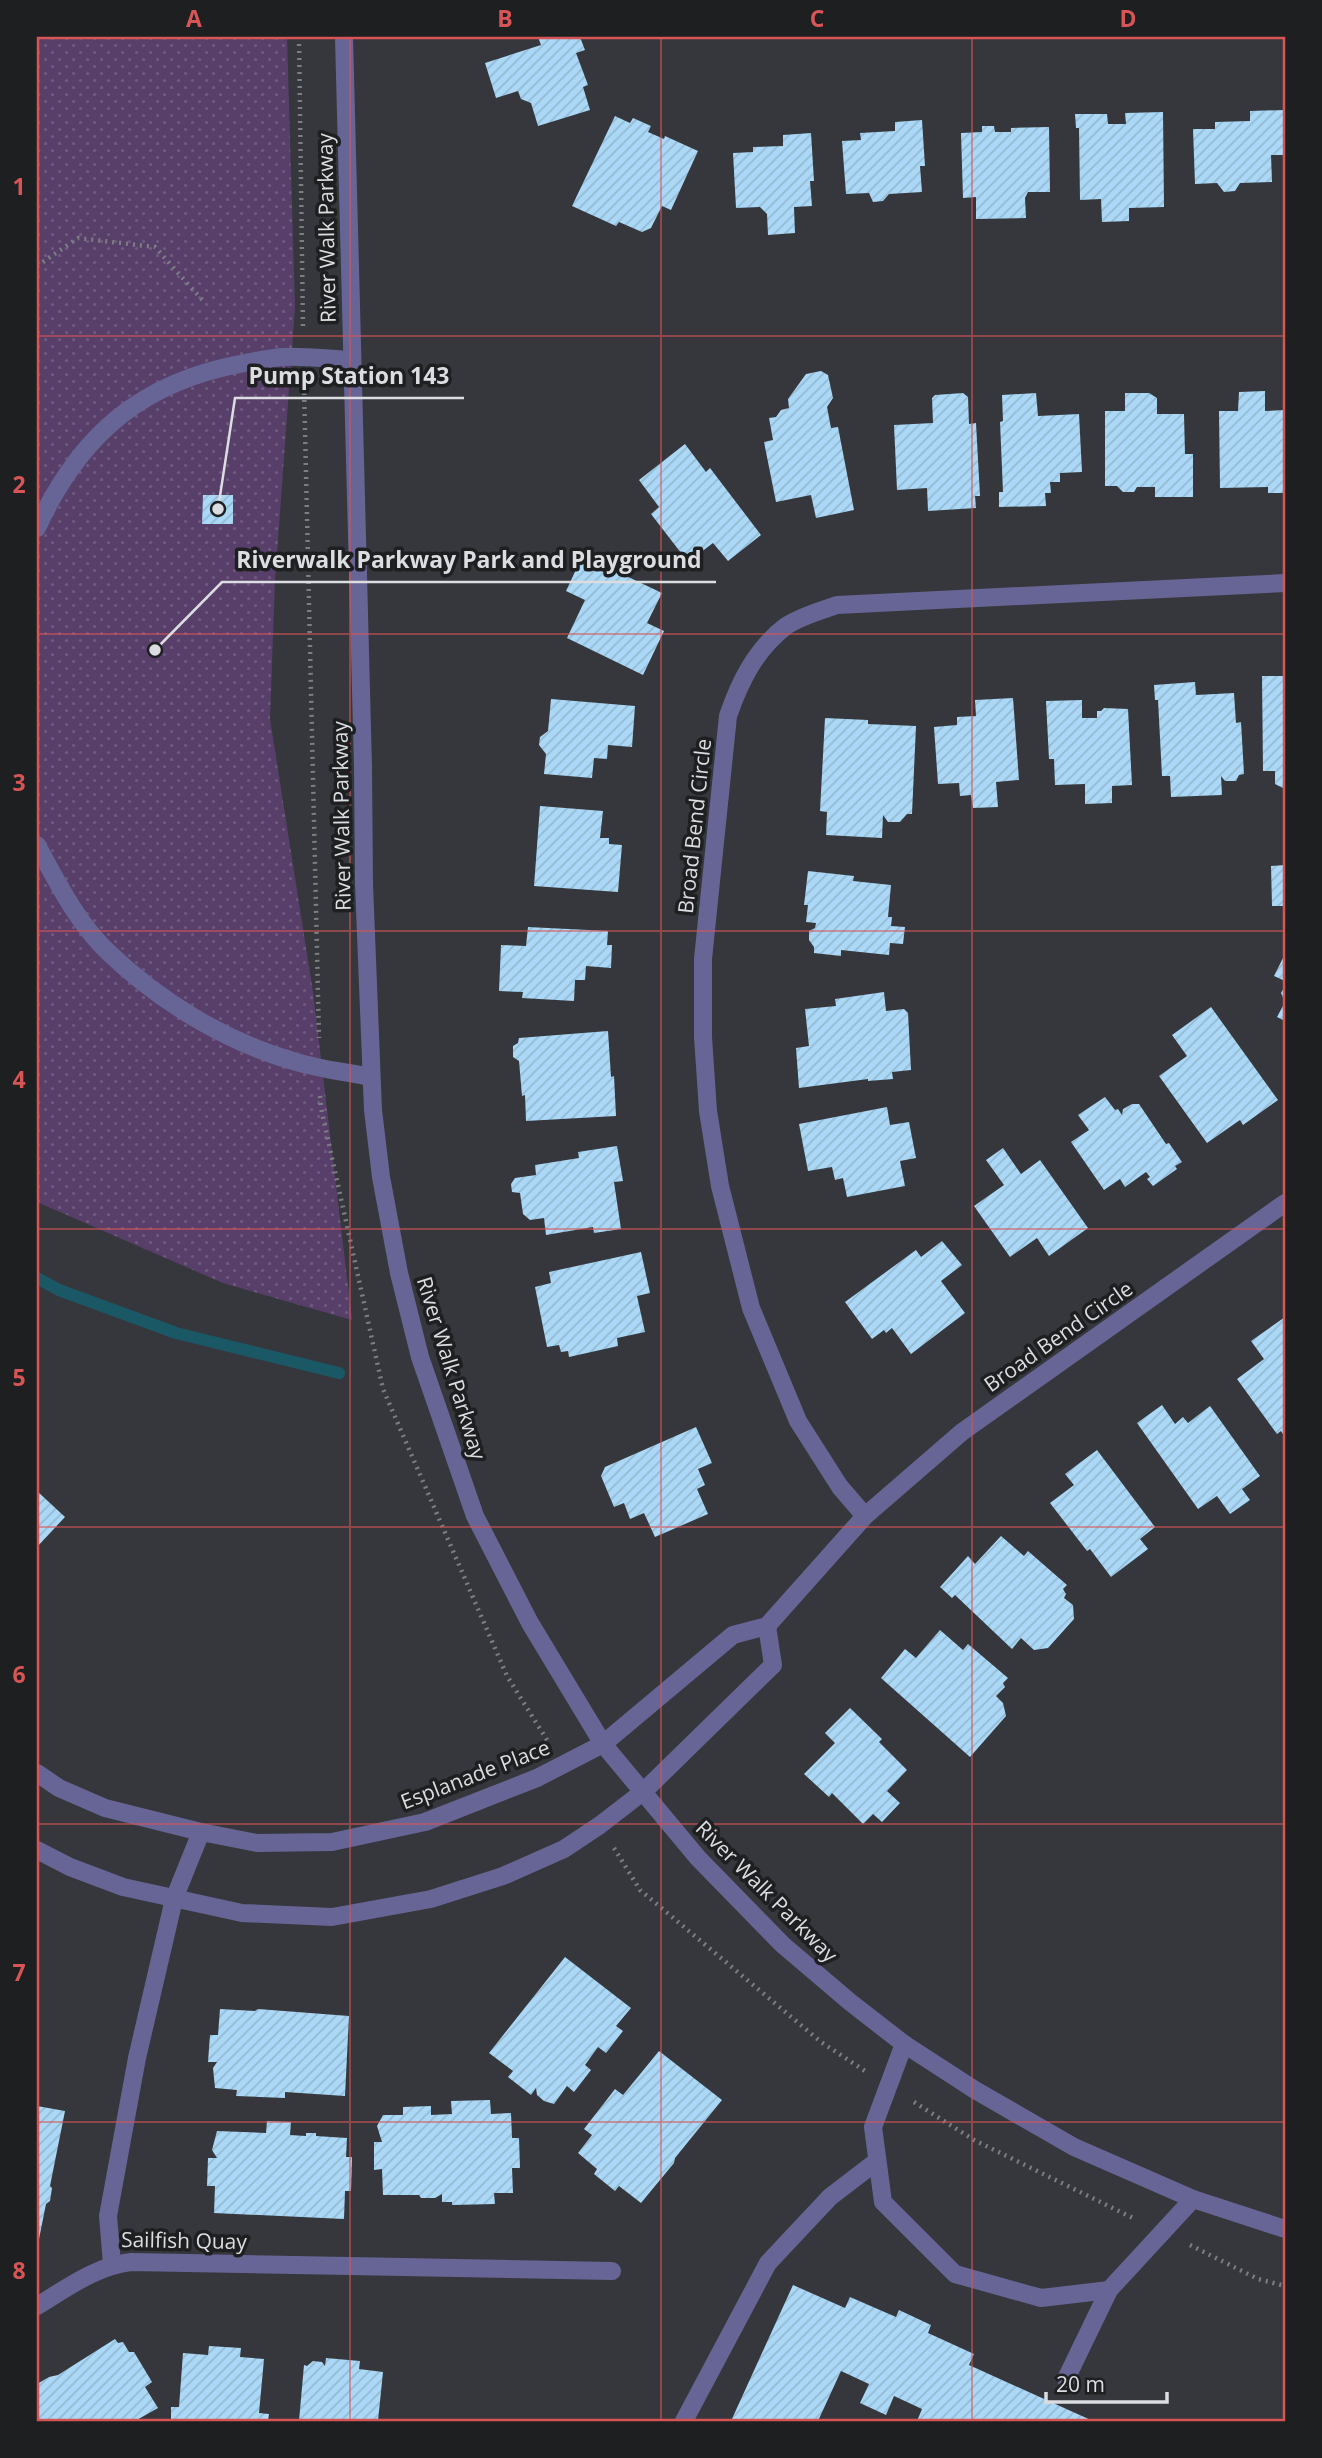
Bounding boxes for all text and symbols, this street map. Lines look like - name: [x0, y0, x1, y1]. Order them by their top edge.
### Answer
- text: A: [186, 2, 202, 34]
- text: B: [497, 2, 513, 34]
- text: C: [810, 2, 824, 34]
- text: D: [1119, 2, 1137, 34]
- street label: River Walk Parkway: [310, 132, 342, 323]
- text: 1: [12, 170, 26, 202]
- callout: Pump Station 143: [235, 354, 464, 398]
- text: Pump Station 143: [248, 359, 450, 391]
- text: 2: [12, 468, 26, 500]
- callout: Riverwalk Parkway Park and Playground: [222, 538, 716, 582]
- text: Riverwalk Parkway Park and Playground: [236, 543, 702, 575]
- street label: River Walk Parkway: [325, 720, 357, 911]
- street label: Broad Bend Circle: [671, 737, 717, 915]
- text: 3: [12, 766, 26, 798]
- text: 4: [12, 1063, 26, 1095]
- street label: River Walk Parkway: [411, 1273, 493, 1463]
- street label: Broad Bend Circle: [978, 1274, 1138, 1398]
- text: 5: [12, 1361, 26, 1393]
- text: 6: [12, 1658, 26, 1690]
- street label: Esplanade Place: [396, 1733, 554, 1815]
- street label: River Walk Parkway: [690, 1814, 844, 1968]
- text: 7: [12, 1956, 26, 1988]
- street label: Sailfish Quay: [121, 2225, 248, 2255]
- text: 8: [12, 2254, 26, 2286]
- scale bar: [1046, 2360, 1166, 2404]
- text: 20 m: [1056, 2370, 1105, 2398]

